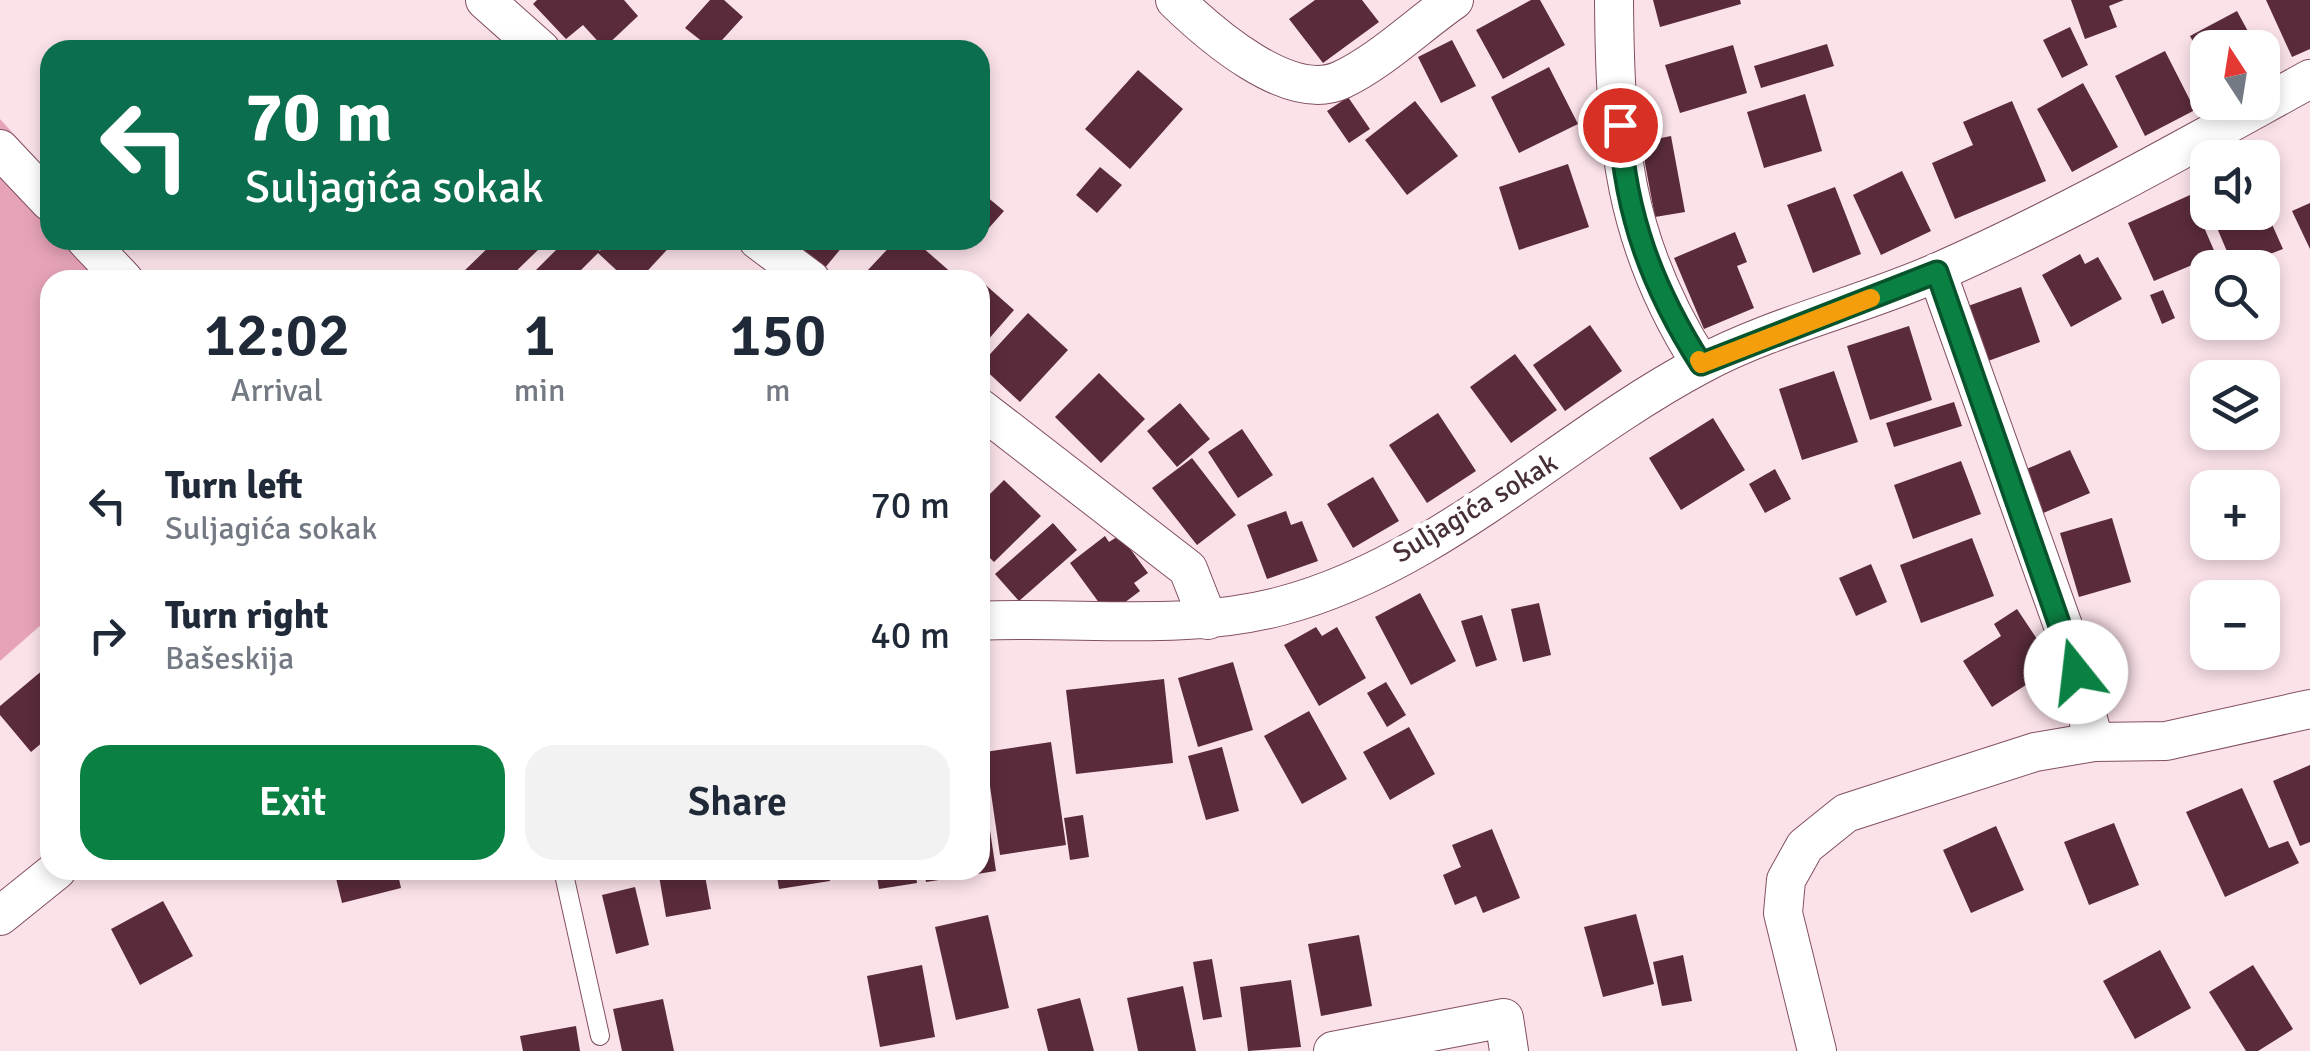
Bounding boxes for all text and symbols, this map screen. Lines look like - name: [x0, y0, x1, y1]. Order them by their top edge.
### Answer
- north arrow: [2190, 30, 2280, 120]
- map controls: [2190, 30, 2280, 670]
- text: 70 m: [245, 74, 393, 160]
- icon: left: [80, 80, 210, 210]
- pin: [1578, 83, 1663, 168]
- icon: arrive: [1593, 98, 1648, 153]
- button: sound: [2190, 140, 2280, 230]
- text: Suljagića sokak: [245, 160, 544, 215]
- button: search: [2190, 250, 2280, 340]
- text: 12:02: [204, 299, 350, 373]
- text: 1: [523, 299, 556, 373]
- text: 150: [729, 299, 826, 373]
- button: layers: [2190, 360, 2280, 450]
- text: Arrival: [231, 371, 323, 410]
- text: min: [514, 371, 565, 410]
- text: m: [765, 371, 791, 410]
- street label: Suljagića sokak: [1387, 446, 1563, 570]
- text: Turn left: [165, 462, 303, 509]
- button: +: [2190, 470, 2280, 560]
- icon: left: [80, 478, 135, 533]
- text: 70 m: [870, 482, 950, 529]
- text: Suljagića sokak: [165, 509, 377, 548]
- button: −: [2190, 580, 2280, 670]
- text: Turn right: [165, 592, 329, 639]
- icon: right: [80, 608, 135, 663]
- text: 40 m: [870, 612, 950, 659]
- position arrow: [2024, 620, 2128, 724]
- text: Bašeskija: [165, 639, 294, 678]
- button: Exit: [80, 745, 505, 860]
- button: Share: [525, 745, 950, 860]

